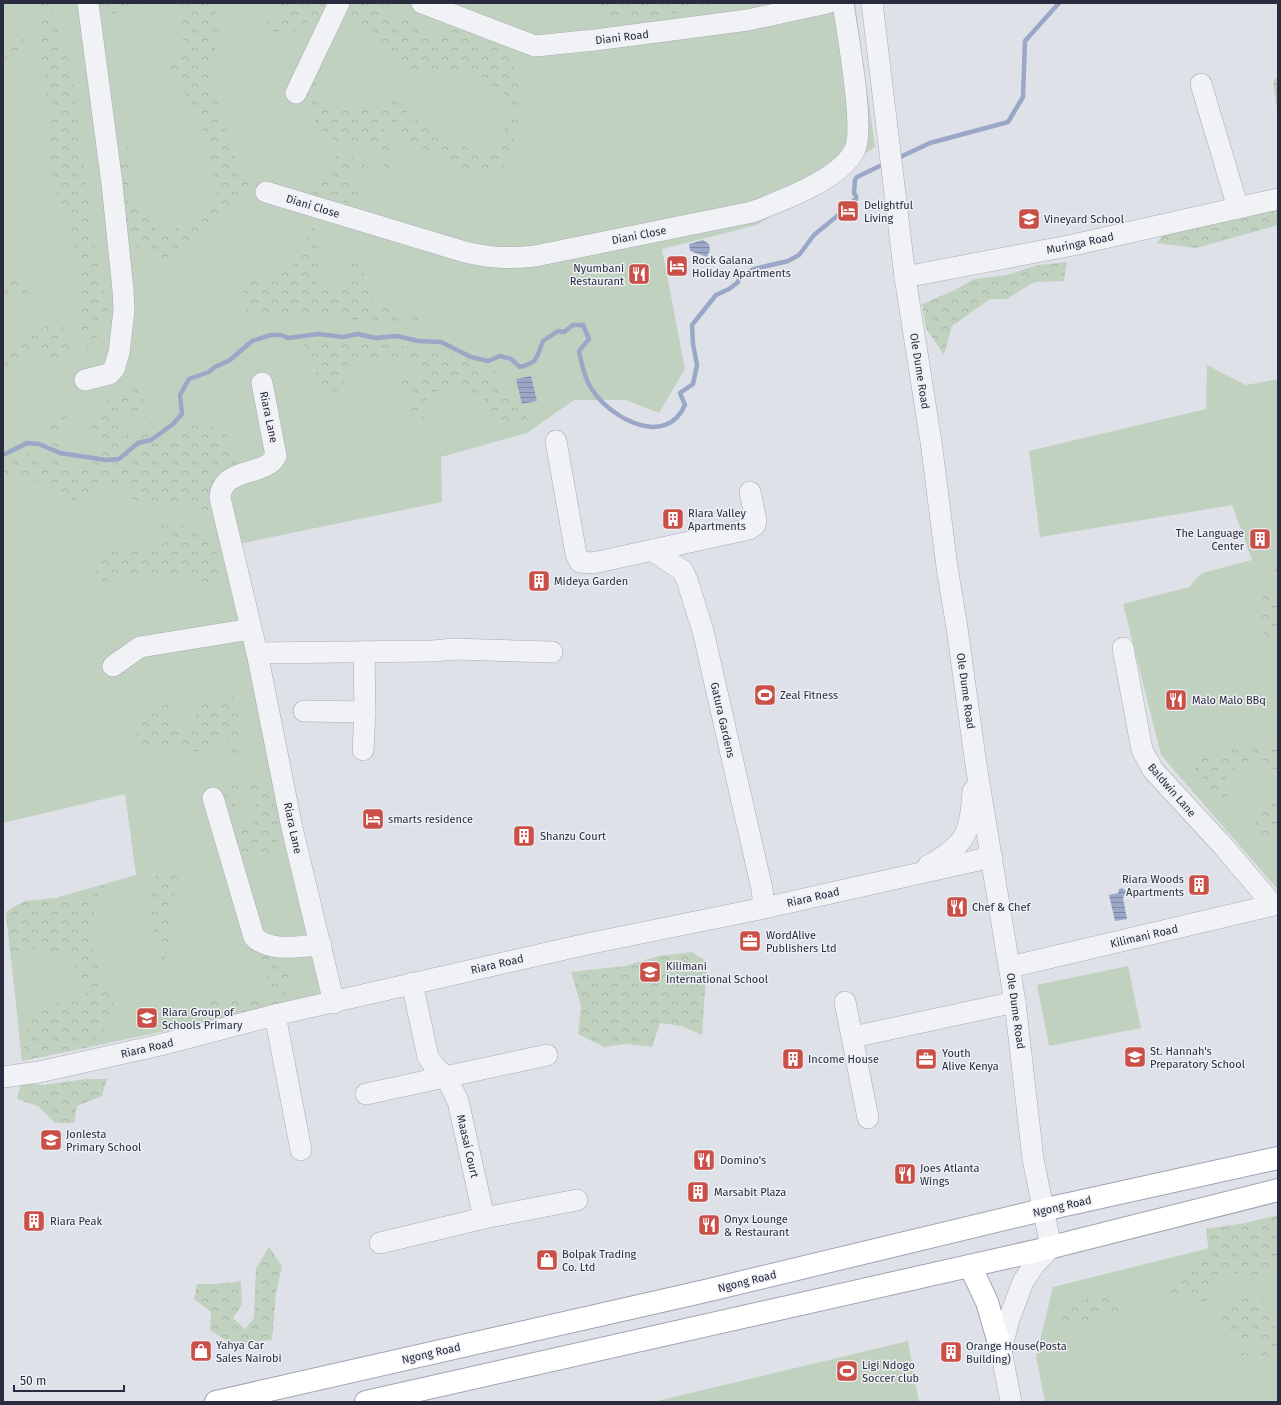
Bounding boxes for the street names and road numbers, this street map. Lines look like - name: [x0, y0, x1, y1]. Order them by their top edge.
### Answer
- street label: Diani Road: [594, 28, 650, 47]
- street label: Diani Close: [284, 192, 341, 221]
- street label: Diani Close: [611, 224, 668, 247]
- street label: Muringa Road: [1045, 230, 1115, 257]
- street label: Ole Dume Road: [907, 332, 932, 410]
- street label: Riara Lane: [257, 390, 280, 444]
- street label: Ole Dume Road: [954, 652, 977, 730]
- street label: Gatura Gardens: [708, 681, 738, 759]
- street label: Baldwin Lane: [1145, 761, 1198, 820]
- street label: Riara Lane: [281, 801, 304, 855]
- street label: Riara Road: [785, 885, 841, 910]
- street label: Kilimani Road: [1109, 922, 1179, 951]
- street label: Riara Road: [469, 952, 525, 977]
- street label: Ole Dume Road: [1004, 972, 1027, 1050]
- street label: Riara Road: [119, 1036, 175, 1061]
- street label: Maasai Court: [454, 1113, 481, 1179]
- street label: Ngong Road: [1031, 1193, 1093, 1220]
- street label: Ngong Road: [716, 1268, 778, 1295]
- street label: Ngong Road: [400, 1340, 462, 1367]

